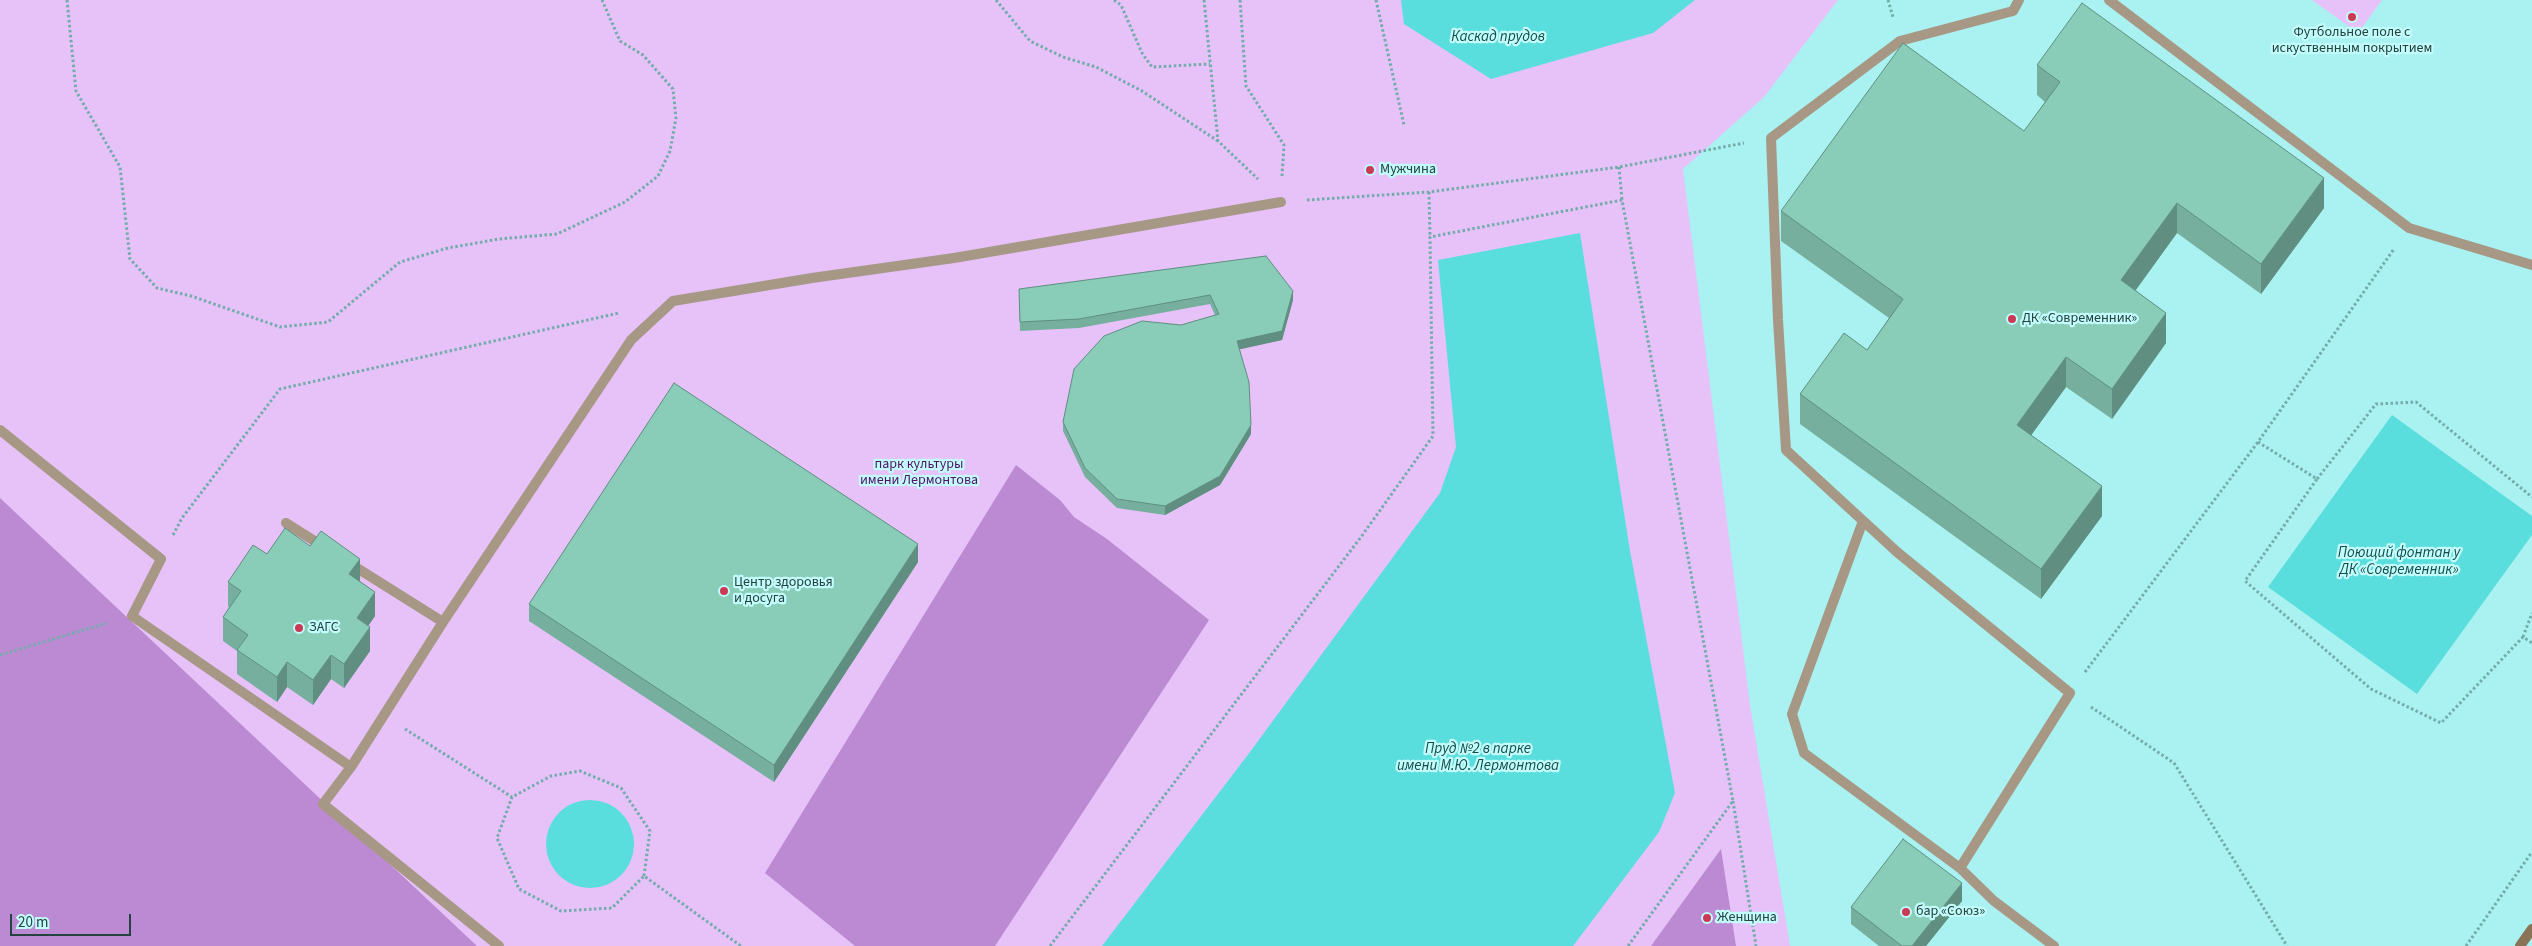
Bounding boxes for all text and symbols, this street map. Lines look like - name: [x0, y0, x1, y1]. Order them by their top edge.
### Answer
- marker: Футбольное поле с искуственным покрытием: [2346, 11, 2358, 23]
- place label: Футбольное поле с искуственным покрытием: [2272, 25, 2432, 58]
- water label: Каскад прудов: [1451, 29, 1545, 47]
- place label: Мужчина: [1380, 162, 1436, 178]
- marker: Мужчина: [1364, 164, 1376, 176]
- place label: ДК «Современник»: [2022, 311, 2137, 327]
- marker: ДК «Современник»: [2006, 313, 2018, 325]
- park label: парк культуры имени Лермонтова: [860, 457, 978, 490]
- water label: Поющий фонтан у ДК «Современник»: [2338, 545, 2460, 580]
- place label: Центр здоровья и досуга: [734, 575, 833, 608]
- marker: Центр здоровья и досуга: [718, 585, 730, 597]
- place label: ЗАГС: [309, 620, 339, 636]
- marker: ЗАГС: [293, 622, 305, 634]
- water label: Пруд №2 в парке имени М.Ю. Лермонтова: [1397, 741, 1559, 776]
- scale bar: [12, 904, 134, 936]
- place label: бар «Союз»: [1916, 904, 1985, 920]
- marker: бар «Союз»: [1900, 906, 1912, 918]
- place label: Женщина: [1717, 910, 1777, 926]
- text: 20 m: [18, 912, 48, 933]
- marker: Женщина: [1701, 912, 1713, 924]

